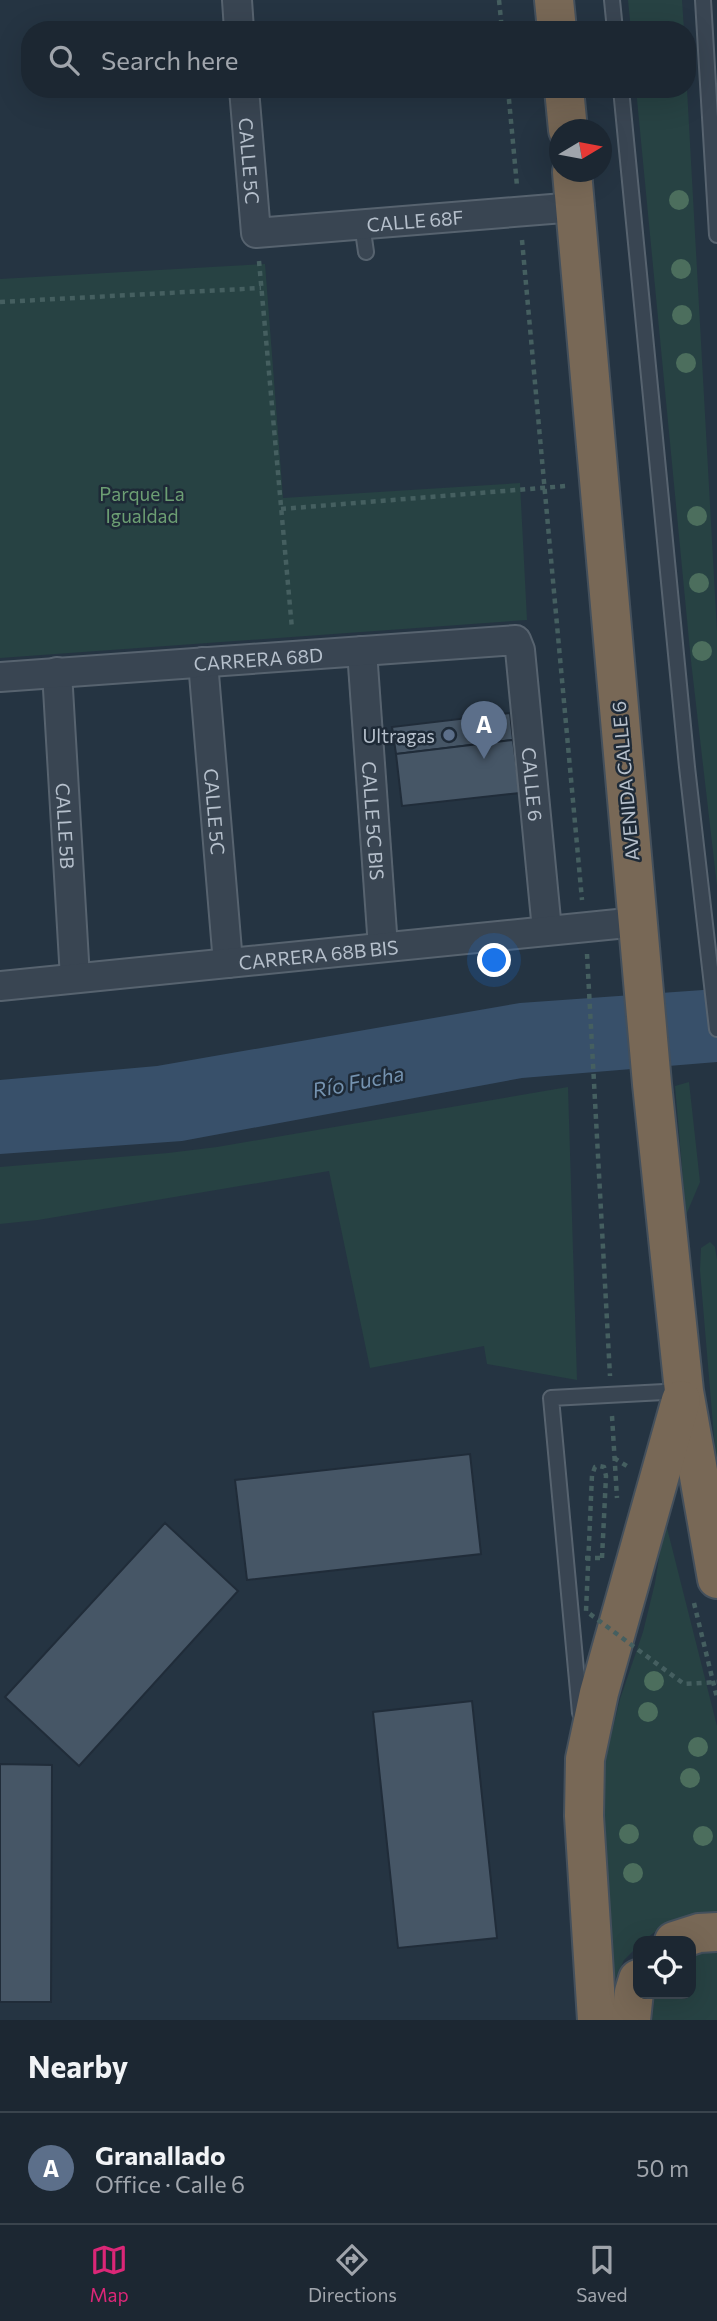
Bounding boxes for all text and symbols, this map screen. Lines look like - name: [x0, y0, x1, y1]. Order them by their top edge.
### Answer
- search box: [21, 21, 696, 98]
- icon: search: [45, 41, 83, 79]
- text: Search here: [101, 44, 239, 75]
- street label: CALLE 5C: [235, 117, 265, 205]
- north arrow: [549, 119, 612, 182]
- street label: CALLE 68F: [366, 205, 464, 235]
- park label: Parque La Igualdad: [99, 482, 185, 527]
- street label: CARRERA 68D: [193, 642, 324, 675]
- street label: AVENIDA CALLE 6: [607, 700, 643, 862]
- pin: A: [461, 701, 507, 759]
- place label: Ultragas: [362, 724, 435, 747]
- marker: Ultragas: [441, 727, 457, 743]
- street label: CALLE 6: [518, 746, 548, 822]
- street label: CALLE 5C BIS: [358, 760, 390, 881]
- street label: CALLE 5C: [200, 767, 230, 856]
- street label: CALLE 5B: [52, 782, 80, 869]
- street label: CARRERA 68B BIS: [238, 935, 399, 973]
- your location: [477, 943, 511, 977]
- water label: Río Fucha: [310, 1060, 406, 1102]
- map controls: [633, 1936, 696, 1999]
- button: locate: [633, 1936, 696, 1999]
- text: Nearby: [28, 2047, 128, 2084]
- text: Granallado: [95, 2139, 225, 2170]
- text: A: [43, 2154, 59, 2182]
- text: 50 m: [636, 2154, 689, 2182]
- text: Office · Calle 6: [95, 2170, 245, 2198]
- tab: Map: [90, 2241, 129, 2306]
- tab: Directions: [308, 2241, 397, 2306]
- tab: Saved: [576, 2241, 627, 2306]

